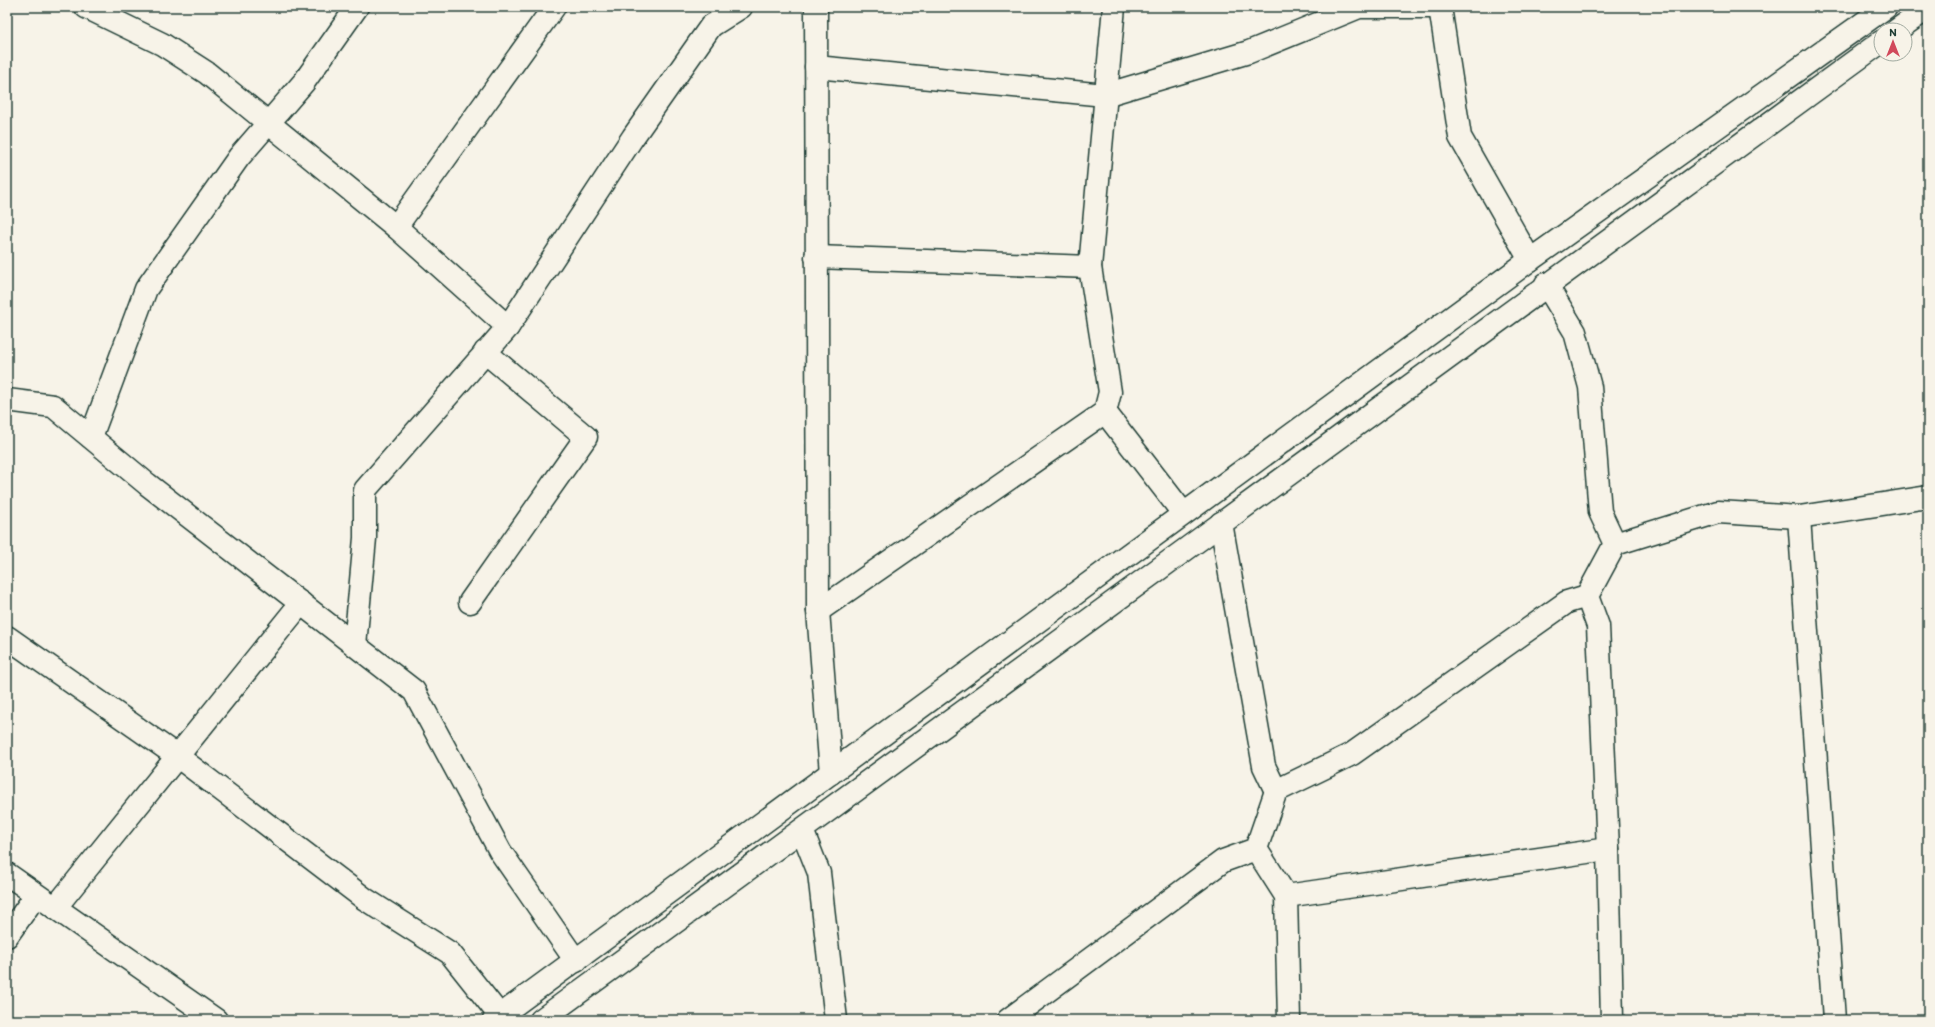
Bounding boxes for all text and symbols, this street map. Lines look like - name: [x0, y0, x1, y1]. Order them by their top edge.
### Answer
- north arrow: [1873, 22, 1913, 62]
- text: N: [1889, 26, 1897, 39]

